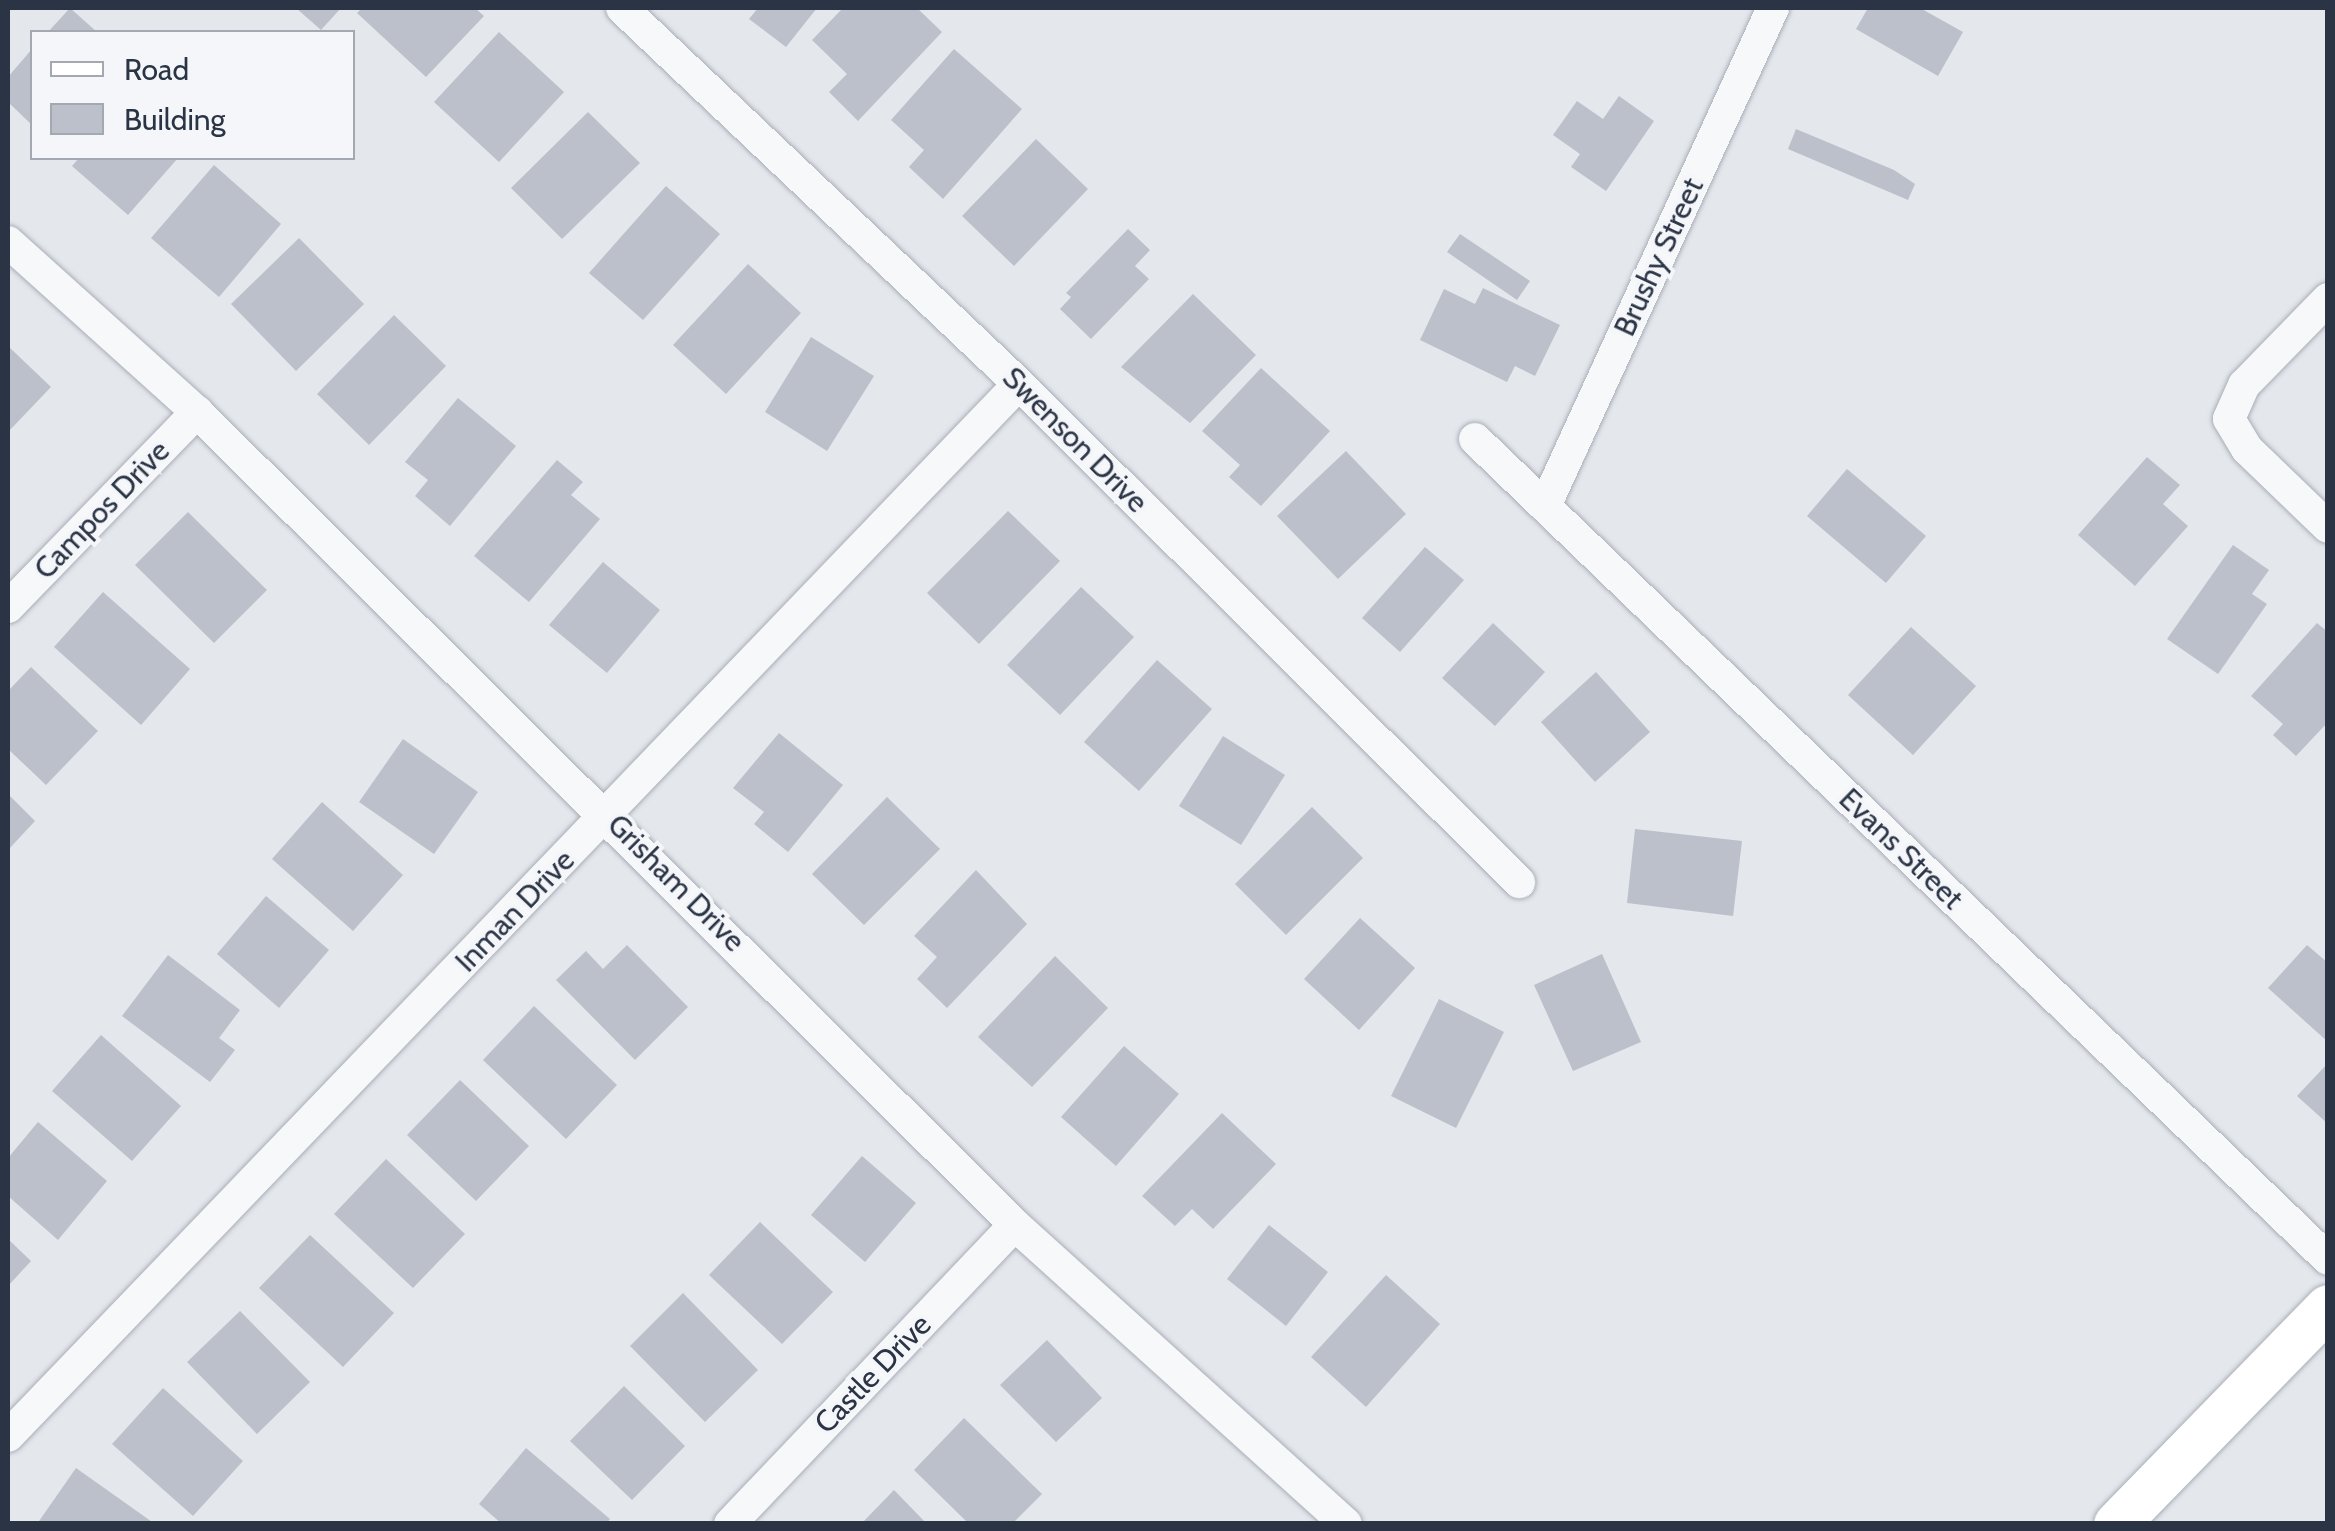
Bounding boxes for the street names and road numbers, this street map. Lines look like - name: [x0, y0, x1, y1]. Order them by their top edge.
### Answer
- street label: Brushy Street: [1607, 172, 1711, 342]
- street label: Swenson Drive: [995, 360, 1155, 520]
- street label: Campos Drive: [27, 433, 177, 587]
- street label: Evans Street: [1832, 781, 1970, 917]
- street label: Grisham Drive: [600, 807, 752, 959]
- street label: Inman Drive: [448, 843, 582, 979]
- street label: Castle Drive: [807, 1307, 939, 1441]

